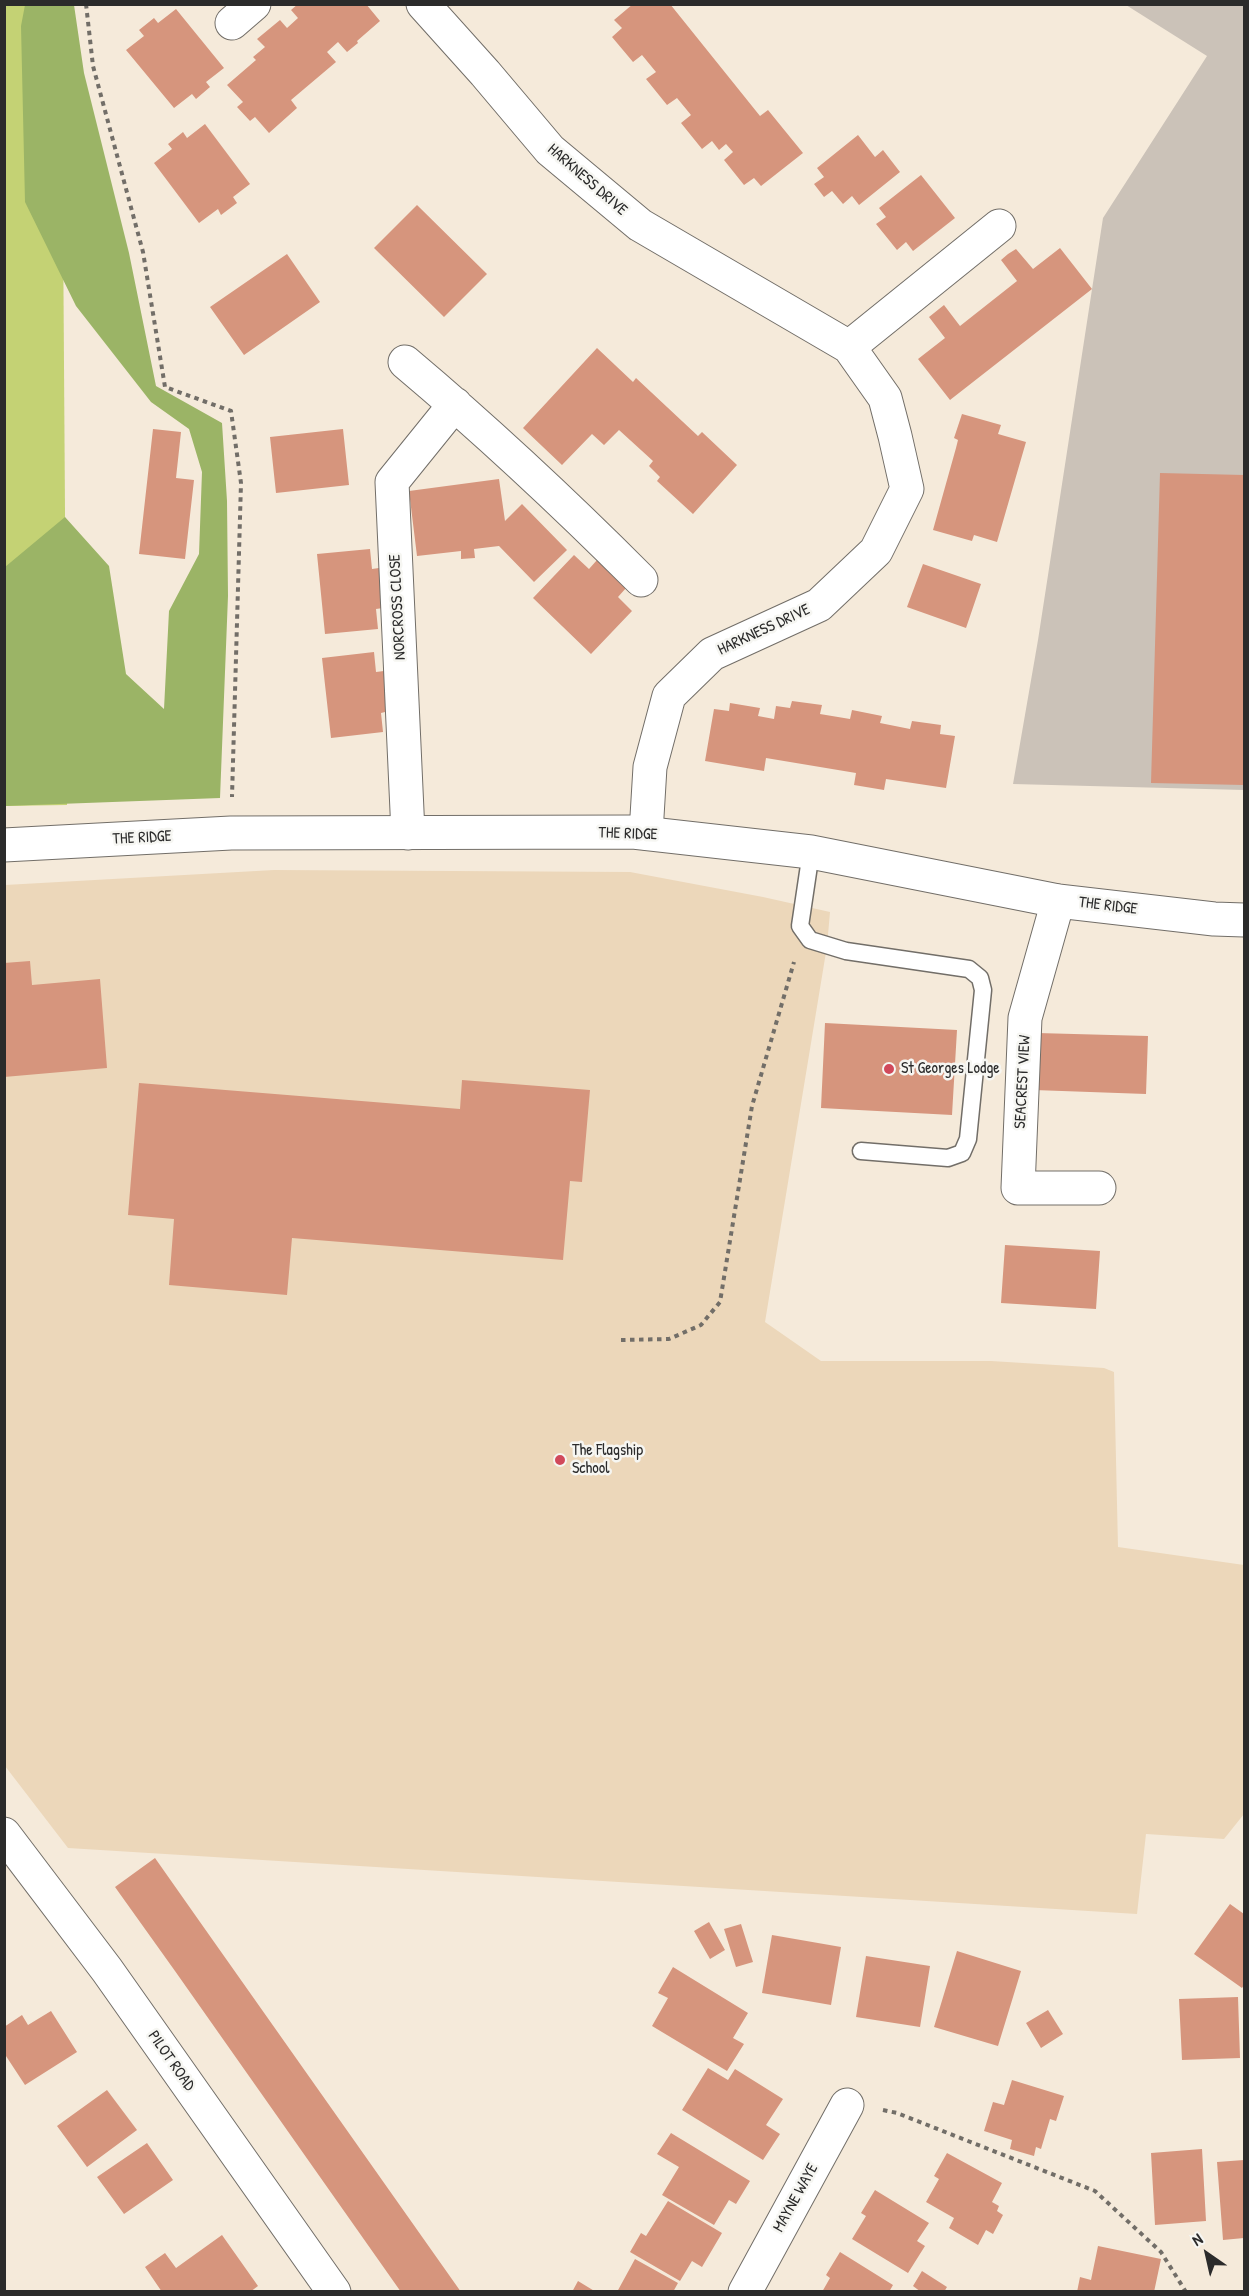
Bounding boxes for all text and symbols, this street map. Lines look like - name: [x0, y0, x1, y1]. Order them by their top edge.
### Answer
- street label: HARKNESS DRIVE: [543, 140, 631, 220]
- street label: NORCROSS CLOSE: [386, 554, 410, 660]
- street label: HARKNESS DRIVE: [715, 600, 813, 660]
- street label: THE RIDGE: [598, 823, 658, 845]
- street label: THE RIDGE: [112, 827, 172, 849]
- street label: THE RIDGE: [1077, 893, 1139, 919]
- street label: SEACREST VIEW: [1011, 1035, 1035, 1129]
- place label: St Georges Lodge: [901, 1059, 1000, 1079]
- marker: St Georges Lodge: [882, 1062, 896, 1076]
- place label: The Flagship School: [572, 1441, 643, 1479]
- marker: The Flagship School: [553, 1453, 567, 1467]
- street label: PILOT ROAD: [143, 2027, 199, 2095]
- street label: MAYNE WAYE: [769, 2160, 823, 2236]
- north arrow: [1177, 2224, 1237, 2284]
- text: N: [1187, 2228, 1207, 2251]

